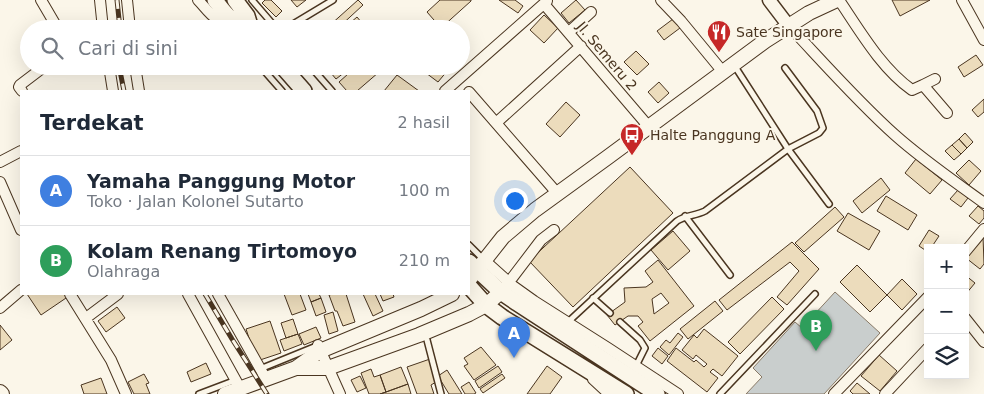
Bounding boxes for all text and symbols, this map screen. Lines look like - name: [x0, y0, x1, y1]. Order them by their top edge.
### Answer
- street label: Jl. Semeru 2: [573, 18, 640, 94]
- restaurant icon: Sate Singapore: [706, 19, 732, 53]
- search box: [20, 20, 470, 75]
- place label: Sate Singapore: [736, 24, 843, 40]
- icon: search: [38, 34, 66, 62]
- text: Cari di sini: [78, 37, 178, 59]
- text: Terdekat: [40, 111, 144, 135]
- text: 2 hasil: [398, 113, 450, 132]
- bus stop icon: Halte Panggung A: [619, 122, 645, 156]
- place label: Halte Panggung A: [650, 127, 776, 143]
- text: Yamaha Panggung Motor: [87, 170, 355, 192]
- text: A: [50, 181, 62, 200]
- text: 100 m: [399, 181, 450, 200]
- your location: [502, 188, 528, 214]
- text: Toko · Jalan Kolonel Sutarto: [87, 192, 304, 211]
- text: Kolam Renang Tirtomoyo: [87, 240, 357, 262]
- map controls: [924, 244, 969, 379]
- button: +: [924, 244, 969, 289]
- text: B: [50, 251, 62, 270]
- text: 210 m: [399, 251, 450, 270]
- text: Olahraga: [87, 262, 160, 281]
- button: −: [924, 289, 969, 334]
- pin: B: [800, 310, 832, 351]
- pin: A: [498, 317, 530, 358]
- button: layers: [924, 334, 969, 379]

